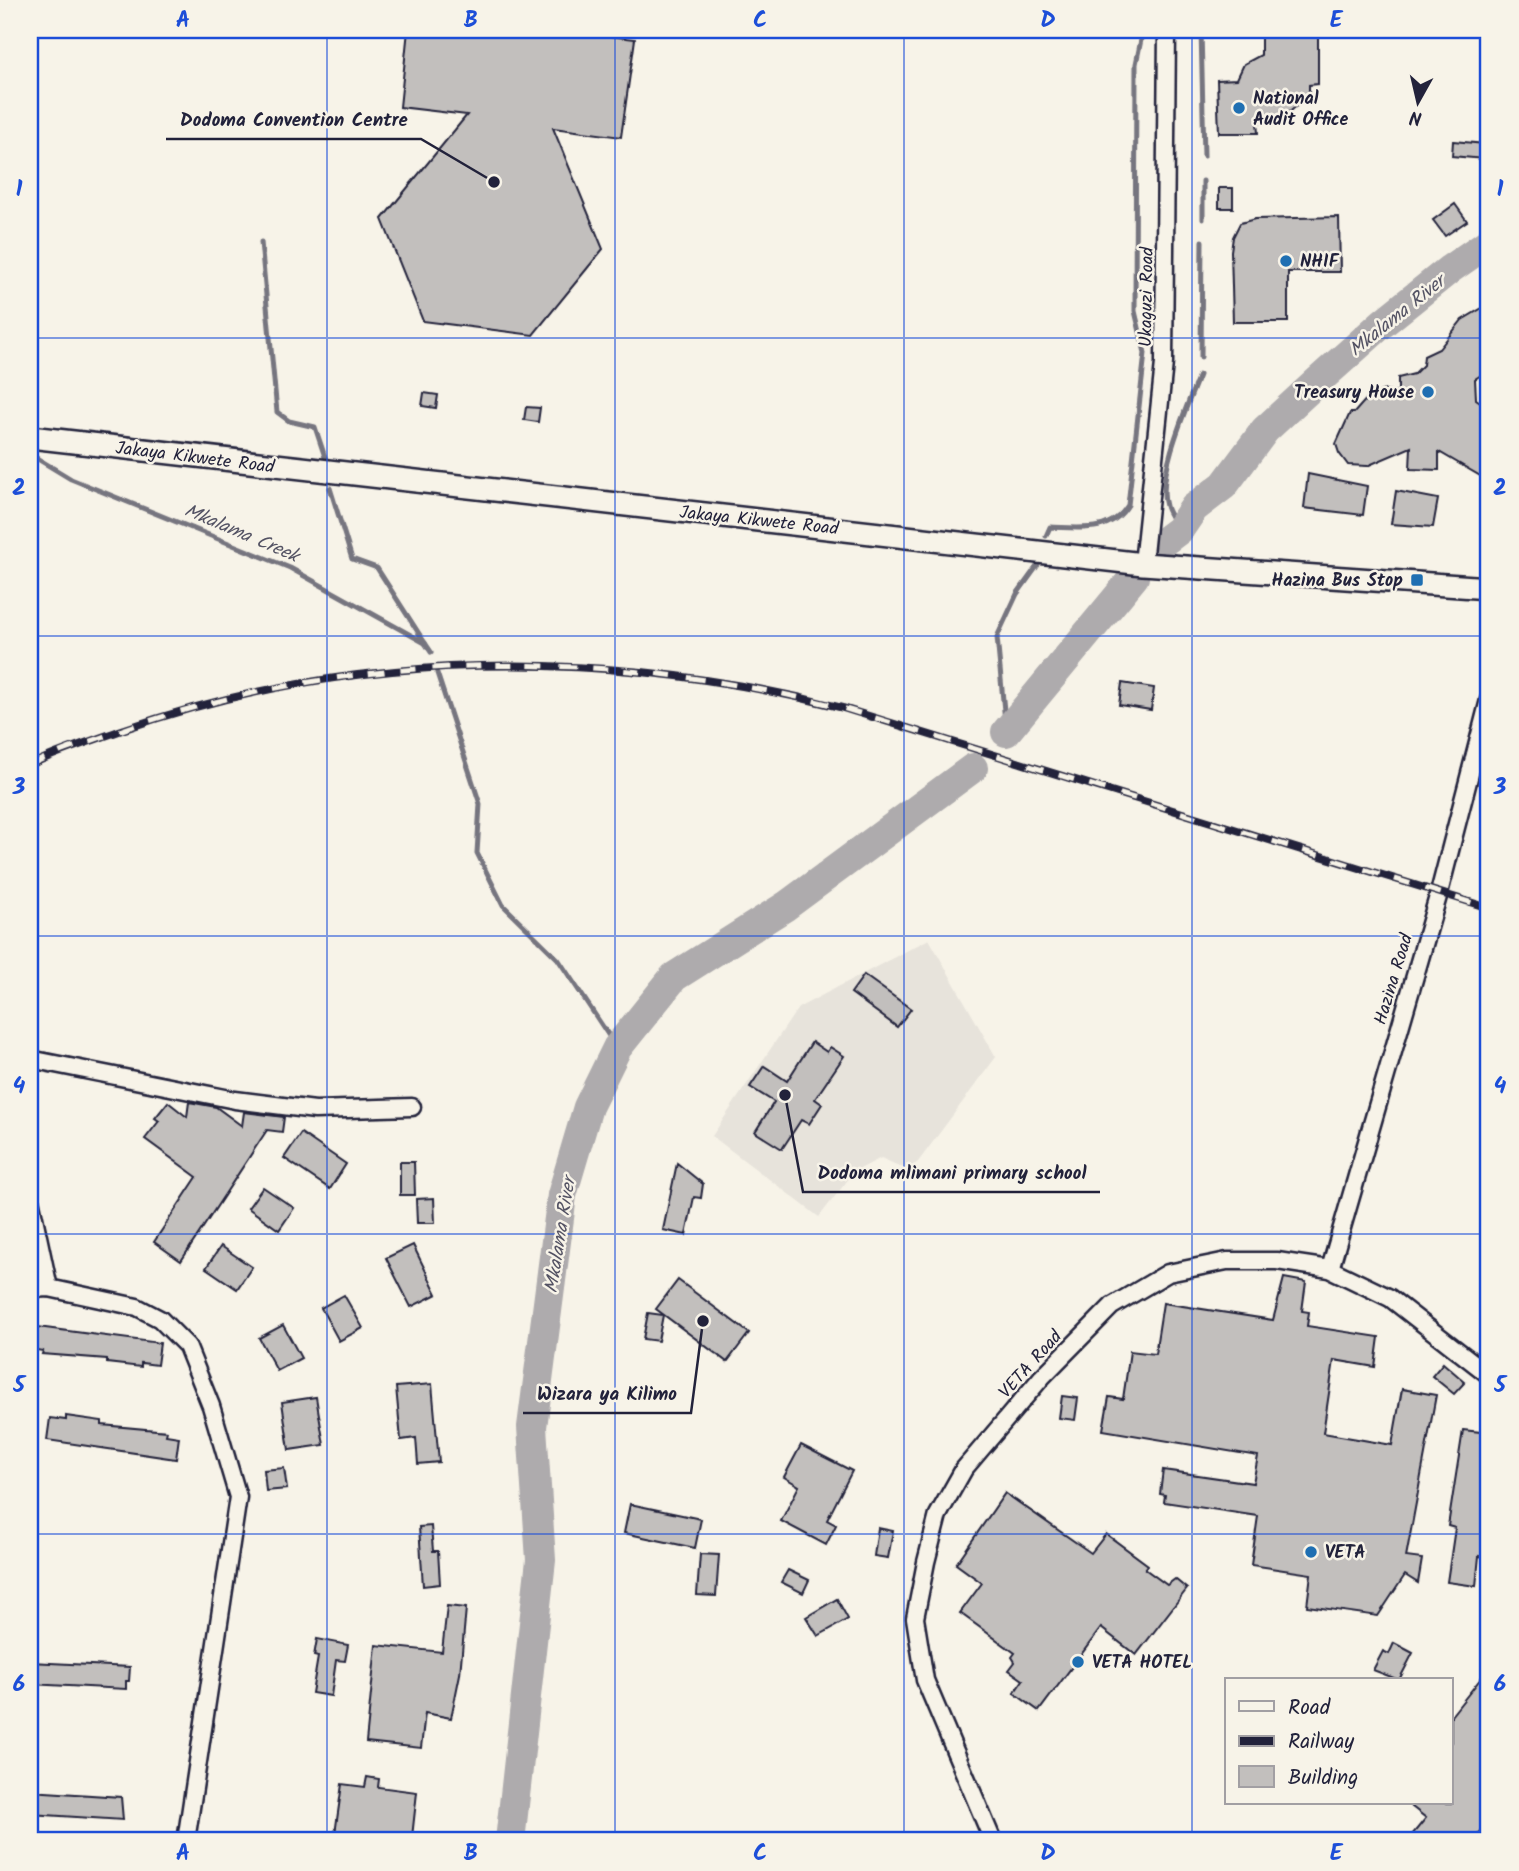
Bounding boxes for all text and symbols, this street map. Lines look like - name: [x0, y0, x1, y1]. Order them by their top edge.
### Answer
- text: A: [176, 3, 190, 39]
- text: B: [464, 3, 478, 39]
- text: C: [753, 3, 767, 39]
- text: D: [1040, 3, 1056, 39]
- text: E: [1330, 3, 1344, 39]
- north arrow: [1382, 66, 1452, 136]
- place label: National Audit Office: [1253, 85, 1349, 135]
- callout: Dodoma Convention Centre: [166, 99, 421, 139]
- marker: National Audit Office: [1231, 100, 1247, 116]
- text: N: [1408, 101, 1424, 133]
- text: Dodoma Convention Centre: [180, 106, 408, 136]
- text: 1: [16, 172, 23, 208]
- text: 1: [1497, 172, 1504, 208]
- street label: Ukaguzi Road: [1132, 246, 1163, 347]
- place label: NHIF: [1300, 248, 1340, 277]
- marker: NHIF: [1278, 253, 1294, 269]
- water label: Mkalama River: [1343, 266, 1455, 365]
- place label: Treasury House: [1294, 379, 1414, 408]
- marker: Treasury House: [1420, 384, 1436, 400]
- street label: Jakaya Kikwete Road: [114, 434, 277, 483]
- text: 2: [12, 471, 26, 507]
- text: 2: [1493, 471, 1507, 507]
- water label: Mkalama Creek: [179, 496, 306, 573]
- street label: Jakaya Kikwete Road: [678, 499, 841, 544]
- place label: Hazina Bus Stop: [1271, 567, 1403, 596]
- marker: Hazina Bus Stop: [1409, 572, 1425, 588]
- text: 3: [12, 770, 26, 806]
- text: 3: [1493, 770, 1507, 806]
- street label: Hazina Road: [1367, 929, 1422, 1029]
- text: 4: [13, 1069, 26, 1105]
- text: 4: [1494, 1069, 1507, 1105]
- callout: Dodoma mlimani primary school: [803, 1152, 1100, 1192]
- text: Dodoma mlimani primary school: [818, 1159, 1087, 1189]
- water label: Mkalama River: [537, 1172, 585, 1295]
- street label: VETA Road: [992, 1323, 1071, 1406]
- text: 5: [12, 1368, 27, 1404]
- text: 5: [1493, 1368, 1508, 1404]
- callout: Wizara ya Kilimo: [523, 1373, 691, 1413]
- text: Wizara ya Kilimo: [537, 1380, 677, 1410]
- place label: VETA: [1325, 1539, 1366, 1568]
- marker: VETA: [1303, 1544, 1319, 1560]
- place label: VETA HOTEL: [1092, 1649, 1192, 1678]
- marker: VETA HOTEL: [1070, 1654, 1086, 1670]
- text: 6: [13, 1667, 25, 1703]
- text: 6: [1494, 1667, 1506, 1703]
- legend: [1225, 1678, 1452, 1804]
- text: Road: [1288, 1692, 1331, 1725]
- text: Railway: [1288, 1726, 1354, 1759]
- text: Building: [1288, 1762, 1358, 1795]
- text: A: [176, 1836, 190, 1871]
- text: B: [464, 1836, 478, 1871]
- text: C: [753, 1836, 767, 1871]
- text: D: [1040, 1836, 1056, 1871]
- text: E: [1330, 1836, 1344, 1871]

